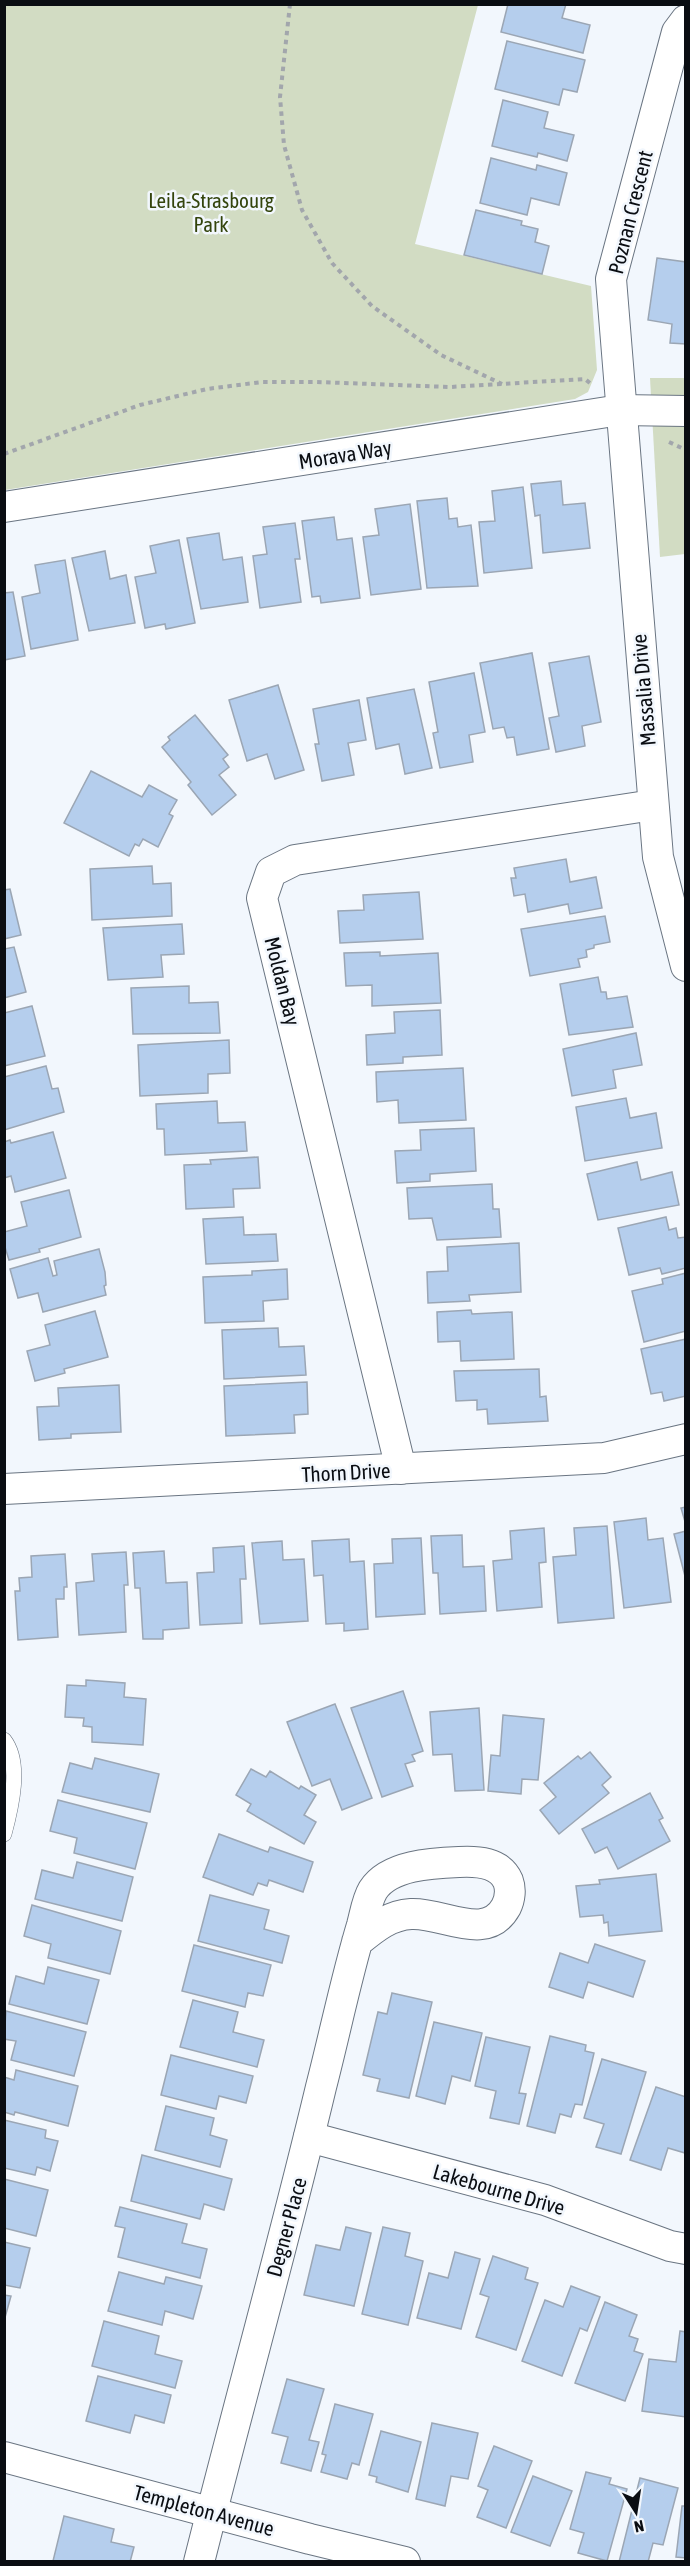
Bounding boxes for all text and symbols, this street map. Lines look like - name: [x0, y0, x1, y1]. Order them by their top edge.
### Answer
- street label: Poznan Crescent: [603, 148, 657, 276]
- park label: Leila-Strasbourg Park: [148, 188, 274, 236]
- street label: Morava Way: [297, 435, 393, 473]
- street label: Massalia Drive: [626, 633, 660, 747]
- street label: Moldan Bay: [260, 934, 306, 1028]
- street label: Thorn Drive: [301, 1458, 391, 1486]
- street label: Lakebourne Drive: [430, 2159, 568, 2219]
- street label: Degner Place: [261, 2175, 311, 2279]
- street label: Templeton Avenue: [131, 2480, 277, 2540]
- north arrow: [606, 2482, 666, 2542]
- text: N: [633, 2517, 646, 2536]

